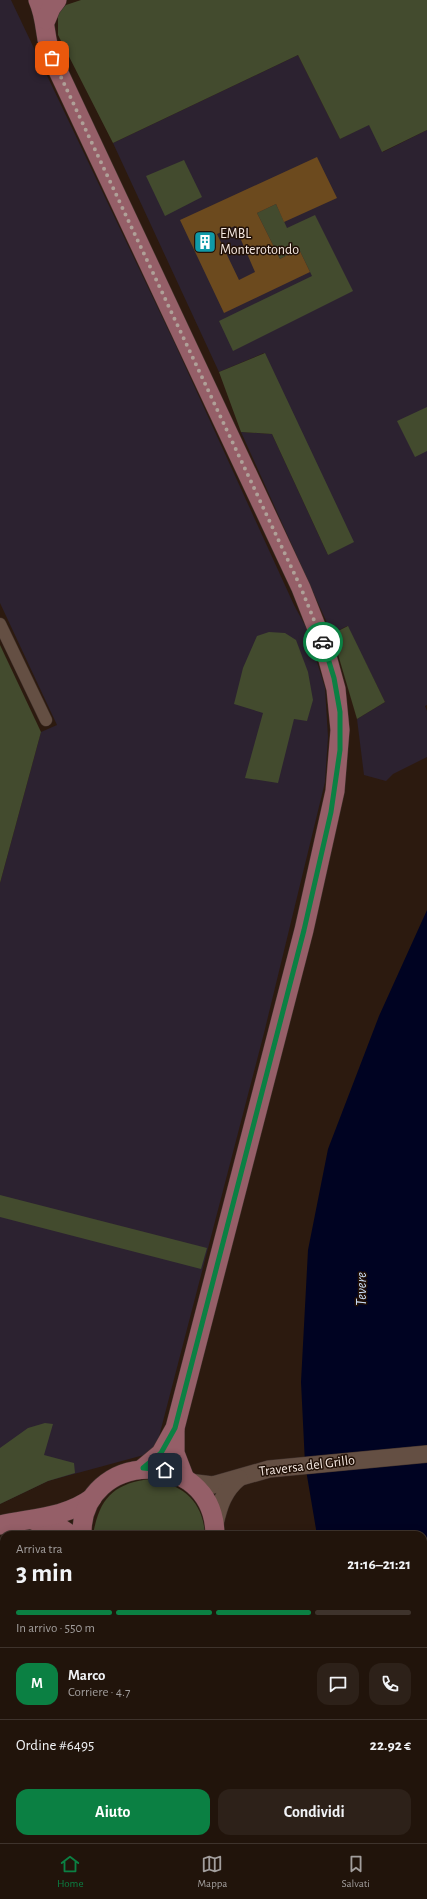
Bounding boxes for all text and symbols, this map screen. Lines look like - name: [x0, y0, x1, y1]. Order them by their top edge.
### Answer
- pin: [35, 41, 69, 75]
- icon: bag: [41, 47, 63, 69]
- place label: EMBL Monterotondo: [220, 227, 299, 257]
- building icon: EMBL Monterotondo: [192, 229, 218, 255]
- courier: [303, 622, 343, 662]
- icon: car: [312, 631, 334, 653]
- water label: Tevere: [354, 1272, 369, 1306]
- pin: [148, 1453, 182, 1487]
- street label: Traversa del Grillo: [258, 1453, 356, 1479]
- icon: home: [154, 1459, 176, 1481]
- text: Arriva tra: [16, 1543, 63, 1556]
- text: 21:16–21:21: [347, 1557, 411, 1572]
- text: 3 min: [16, 1560, 73, 1586]
- text: In arrivo · 550 m: [16, 1622, 95, 1635]
- button: chat: [317, 1663, 359, 1705]
- button: phone: [369, 1663, 411, 1705]
- text: Marco: [68, 1668, 105, 1683]
- text: M: [31, 1676, 43, 1691]
- text: Corriere · 4.7: [68, 1686, 130, 1699]
- text: Ordine #6495: [16, 1738, 94, 1753]
- text: 22.92 €: [370, 1738, 411, 1753]
- button: Aiuto: [16, 1789, 210, 1835]
- button: Condividi: [218, 1789, 411, 1835]
- tab: Home: [57, 1853, 83, 1890]
- tab: Mappa: [198, 1853, 227, 1890]
- tab: Salvati: [341, 1853, 370, 1890]

